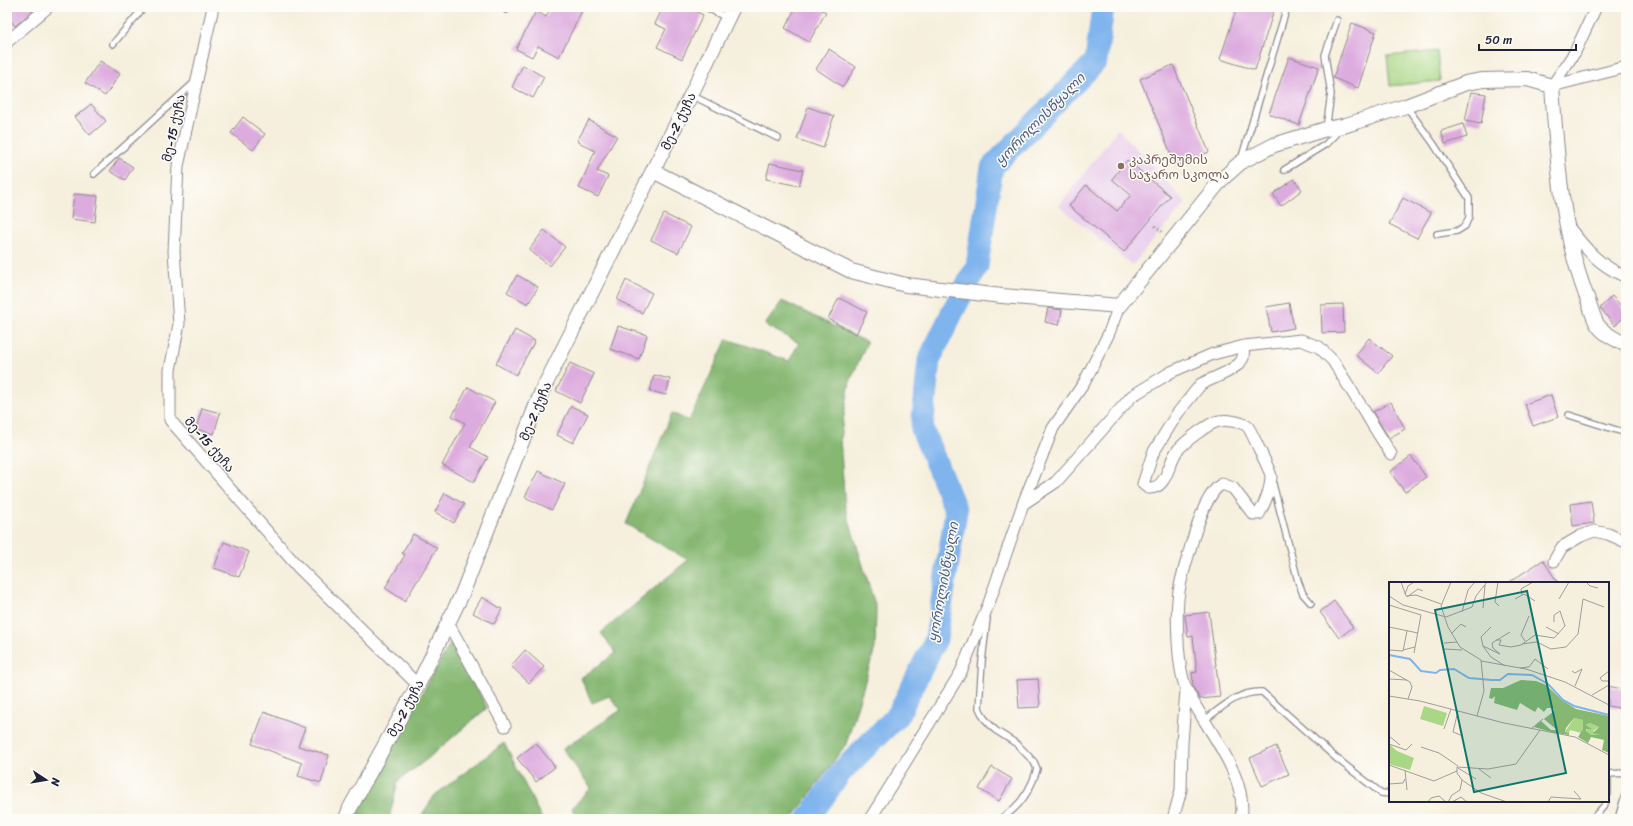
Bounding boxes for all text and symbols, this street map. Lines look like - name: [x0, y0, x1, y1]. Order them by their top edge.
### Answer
- scale bar: [1479, 26, 1576, 52]
- text: 50 m: [1485, 29, 1512, 51]
- water label: ყოროლისწყალი: [989, 66, 1092, 172]
- street label: მე-2 ქუჩა: [654, 88, 702, 154]
- street label: მე-15 ქუჩა: [155, 92, 192, 164]
- place label: კაპრეშუმის საჯარო სკოლა: [1129, 148, 1229, 186]
- marker: კაპრეშუმის საჯარო სკოლა: [1116, 161, 1126, 171]
- street label: მე-2 ქუჩა: [513, 378, 558, 444]
- street label: მე-15 ქუჩა: [178, 411, 241, 478]
- water label: ყოროლისწყალი: [921, 519, 967, 644]
- inset map: [1389, 582, 1609, 802]
- street label: მე-2 ქუჩა: [381, 675, 430, 741]
- north arrow: [26, 760, 66, 800]
- text: N: [45, 775, 66, 788]

